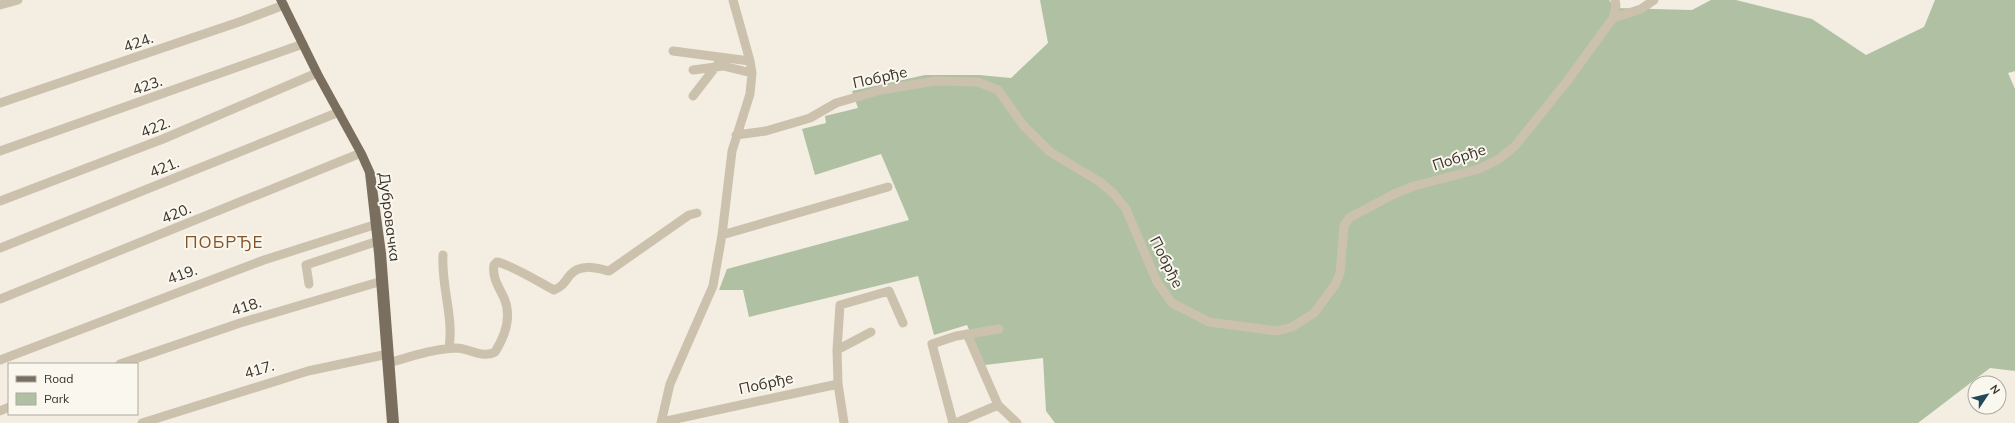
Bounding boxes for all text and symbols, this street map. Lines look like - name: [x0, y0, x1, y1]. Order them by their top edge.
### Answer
- street label: 424.: [121, 28, 155, 56]
- street label: Побрђе: [851, 62, 909, 92]
- street label: 423.: [130, 71, 164, 99]
- street label: 422.: [137, 112, 173, 142]
- street label: Побрђе: [1430, 139, 1488, 175]
- street label: 421.: [146, 152, 182, 182]
- street label: Дубровачка: [375, 171, 405, 263]
- street label: 420.: [158, 198, 194, 228]
- district label: ПОБРЂЕ: [185, 231, 263, 252]
- street label: Побрђе: [1146, 233, 1188, 291]
- street label: 419.: [164, 260, 200, 288]
- street label: 418.: [229, 292, 263, 320]
- street label: 417.: [242, 356, 276, 382]
- legend: [8, 363, 138, 415]
- street label: Побрђе: [737, 368, 795, 398]
- text: Road: [44, 371, 73, 386]
- north arrow: [1967, 375, 2007, 415]
- text: N: [1987, 382, 2003, 397]
- text: Park: [44, 391, 70, 406]

